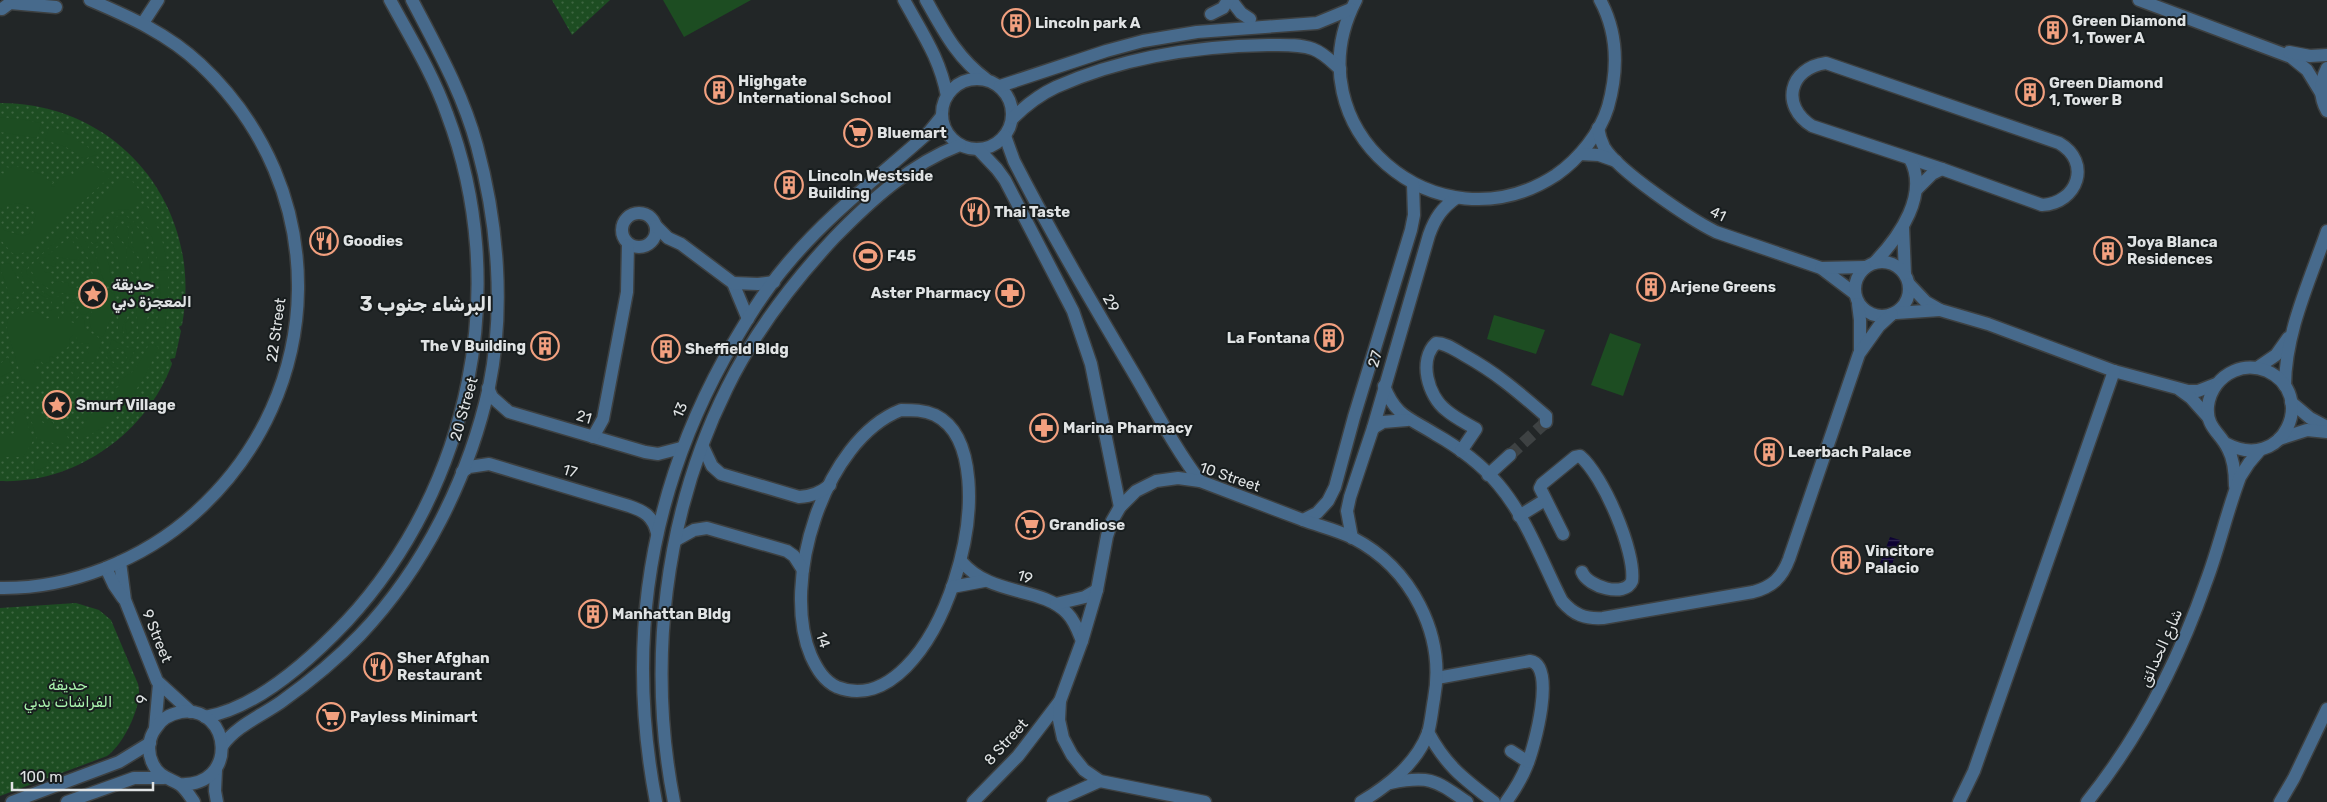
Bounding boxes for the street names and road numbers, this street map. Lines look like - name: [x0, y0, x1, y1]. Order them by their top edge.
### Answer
- street label: 41: [1707, 203, 1729, 225]
- street label: 29: [1099, 291, 1123, 315]
- street label: 22 Street: [263, 297, 289, 363]
- street label: 27: [1364, 348, 1386, 369]
- street label: 20 Street: [446, 375, 482, 443]
- street label: 13: [669, 399, 691, 421]
- street label: 21: [574, 406, 594, 428]
- street label: 10 Street: [1197, 458, 1263, 496]
- street label: 17: [561, 460, 580, 482]
- street label: 19: [1015, 566, 1035, 588]
- street label: شارع الحدائق: [2136, 606, 2188, 691]
- street label: 9 Street: [138, 607, 176, 665]
- street label: 14: [812, 630, 834, 650]
- street label: 9: [133, 694, 151, 704]
- street label: 8 Street: [980, 715, 1032, 769]

